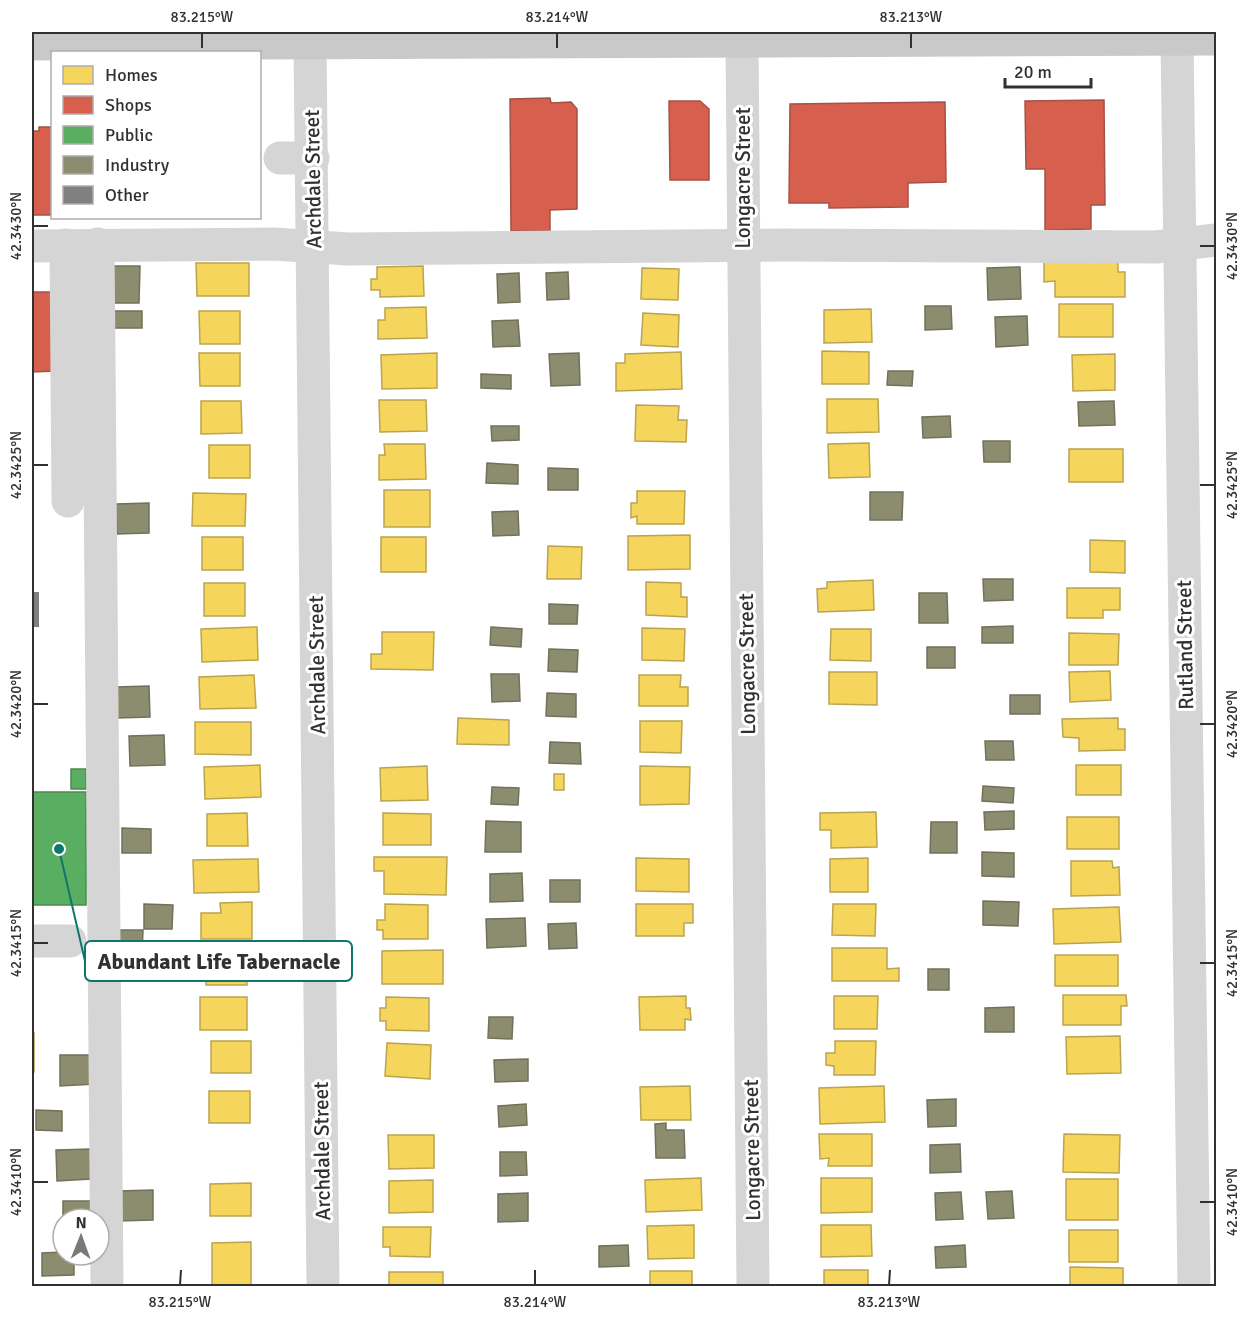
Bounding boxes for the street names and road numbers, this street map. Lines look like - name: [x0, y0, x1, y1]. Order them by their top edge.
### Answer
- street label: Longacre Street: [730, 107, 756, 249]
- street label: Archdale Street: [299, 109, 327, 249]
- street label: Rutland Street: [1171, 580, 1199, 710]
- street label: Longacre Street: [733, 593, 761, 735]
- street label: Archdale Street: [303, 595, 331, 735]
- street label: Longacre Street: [738, 1079, 766, 1221]
- street label: Archdale Street: [308, 1081, 336, 1221]

